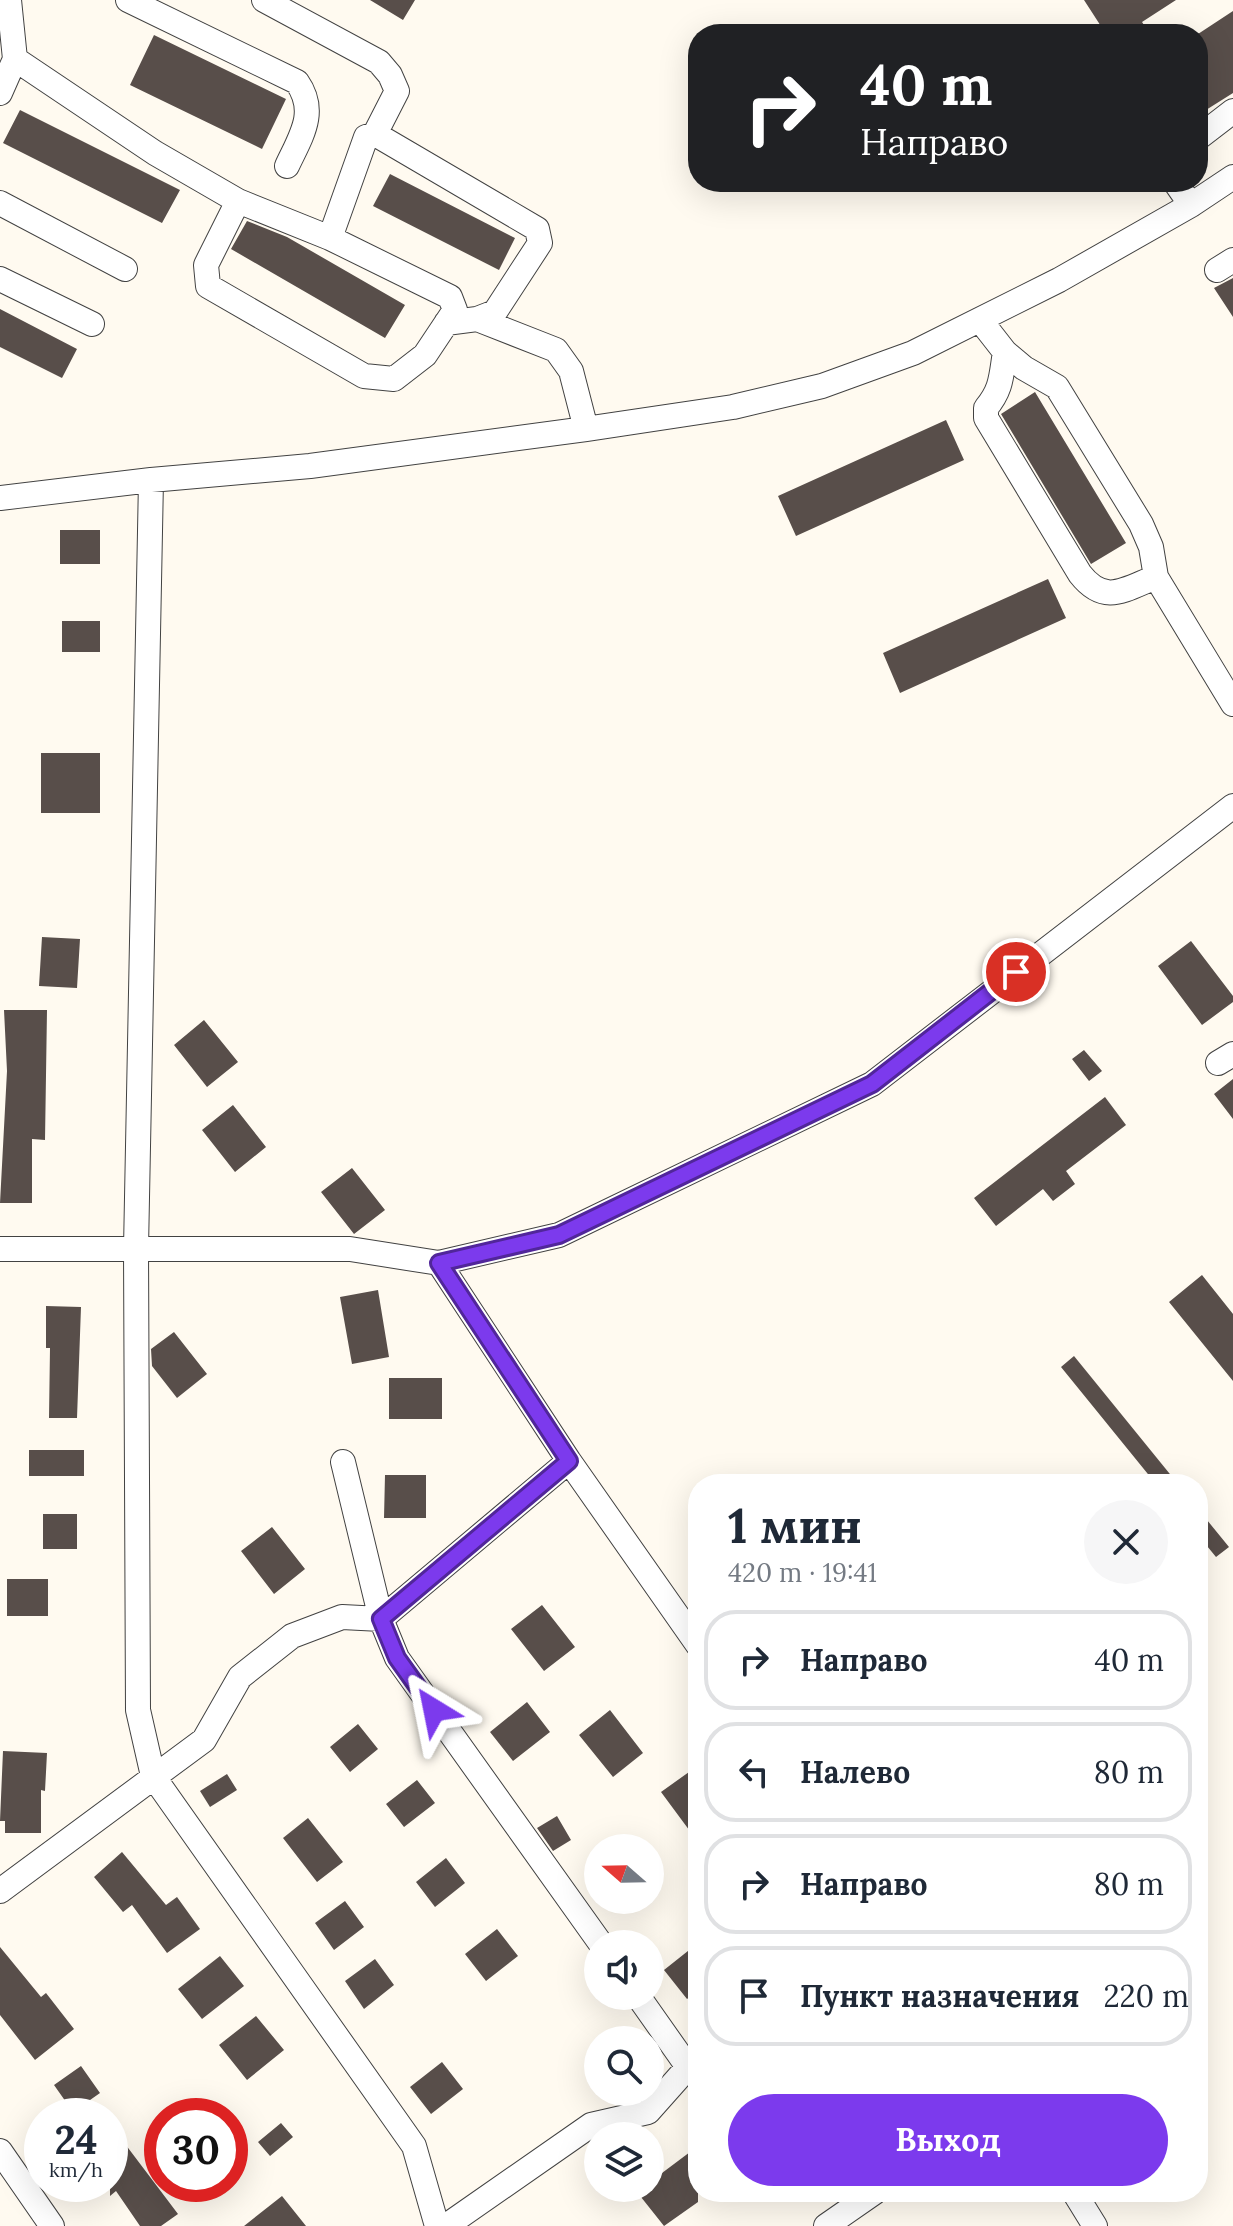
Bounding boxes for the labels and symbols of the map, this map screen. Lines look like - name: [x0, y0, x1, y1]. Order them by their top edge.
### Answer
- pin: [982, 938, 1050, 1006]
- position arrow: [392, 1668, 476, 1752]
- north arrow: [584, 1834, 664, 1914]
- speed limit sign: 30: [144, 2098, 248, 2202]

